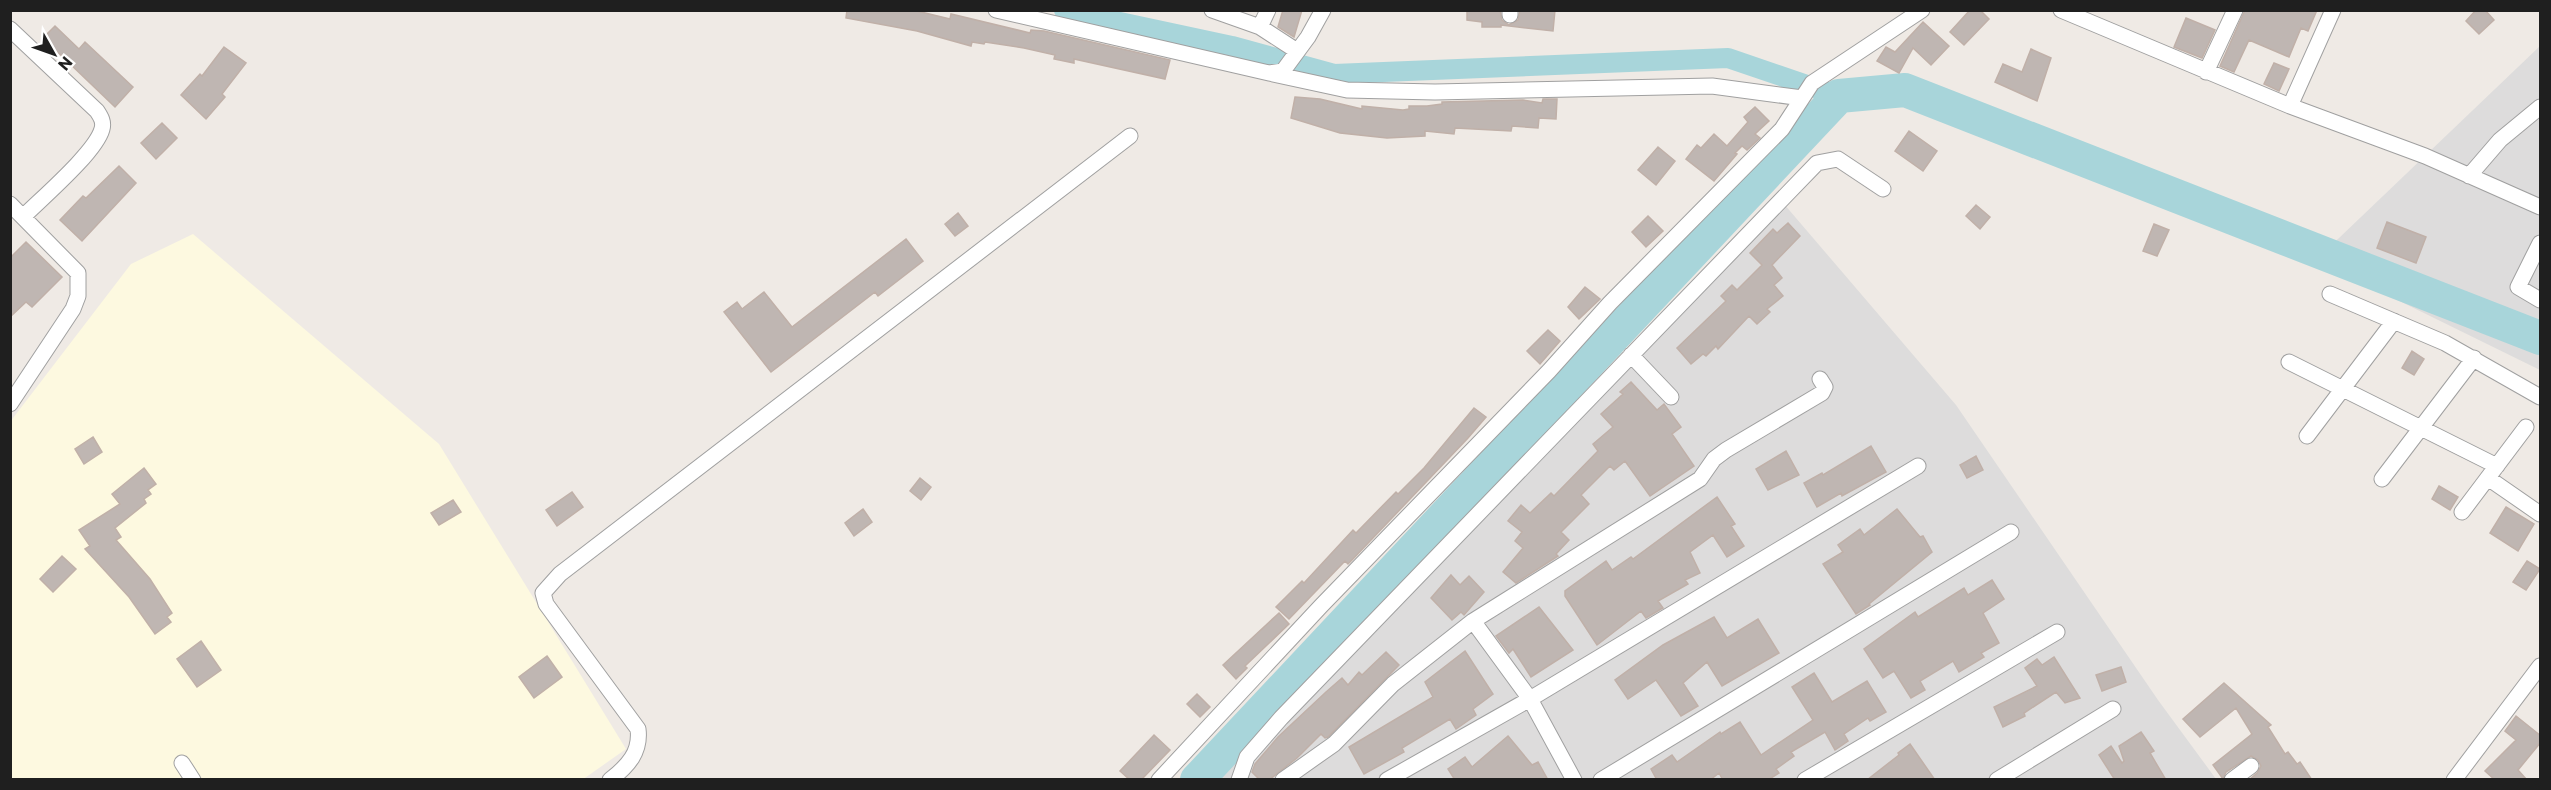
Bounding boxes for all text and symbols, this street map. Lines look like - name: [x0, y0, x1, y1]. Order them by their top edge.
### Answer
- north arrow: [24, 24, 84, 84]
- text: N: [55, 53, 77, 75]

